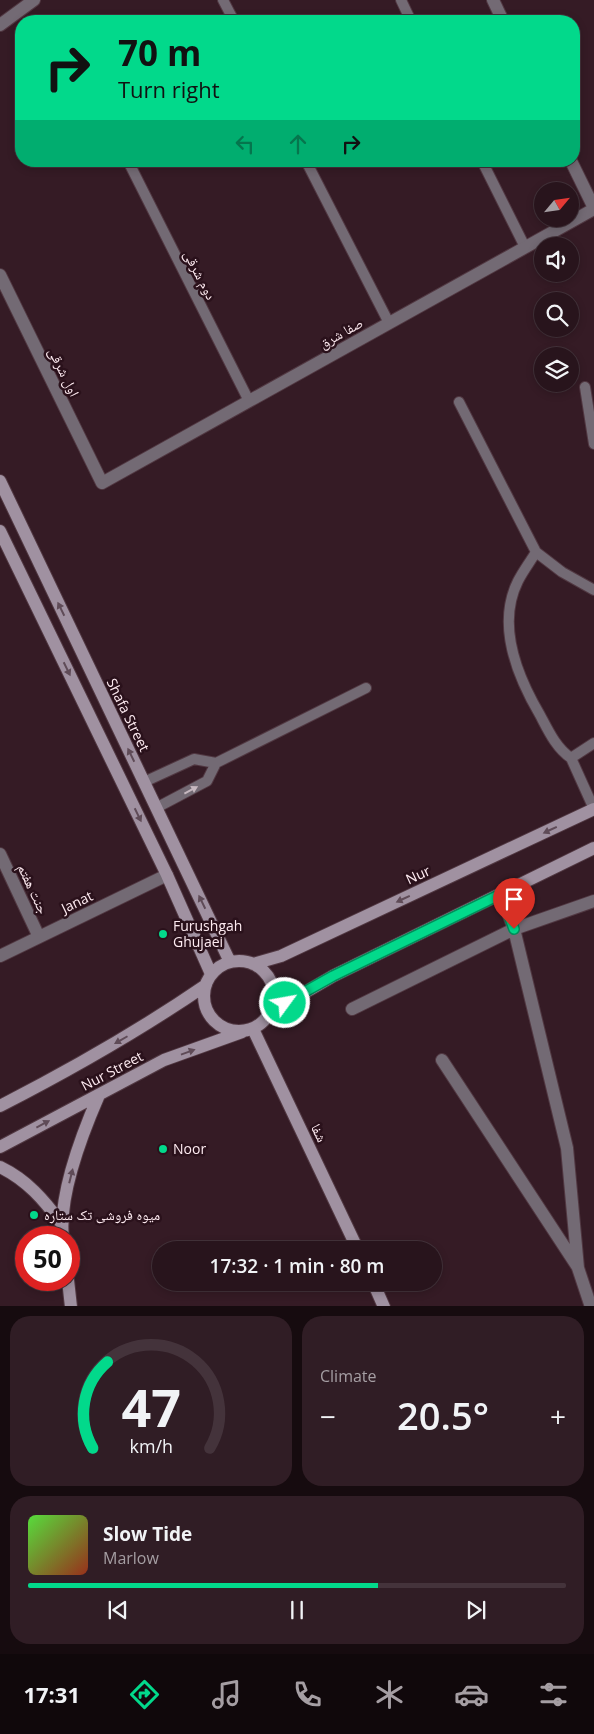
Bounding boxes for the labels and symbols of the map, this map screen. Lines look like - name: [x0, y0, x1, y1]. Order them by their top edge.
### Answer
- north arrow: [534, 182, 579, 228]
- street label: دوم شرقی: [179, 247, 221, 303]
- street label: صفا شرق: [315, 313, 366, 352]
- street label: اول شرقی: [44, 344, 84, 399]
- one-way arrow: [57, 602, 65, 616]
- one-way arrow: [63, 662, 71, 676]
- street label: Shafa Street: [103, 675, 154, 755]
- one-way arrow: [127, 748, 135, 763]
- one-way arrow: [183, 786, 198, 794]
- one-way arrow: [134, 808, 142, 823]
- one-way arrow: [543, 826, 557, 834]
- street label: جنت هفتم: [13, 861, 53, 917]
- street label: Nur: [403, 861, 433, 888]
- pin: [493, 878, 535, 929]
- street label: Janat: [56, 886, 96, 918]
- one-way arrow: [197, 895, 205, 909]
- one-way arrow: [396, 895, 410, 903]
- place label: Furushgah Ghujaei: [173, 916, 242, 951]
- marker: Furushgah Ghujaei: [157, 928, 169, 940]
- position arrow: [258, 976, 310, 1028]
- one-way arrow: [115, 1036, 128, 1045]
- street label: Nur Street: [77, 1046, 146, 1095]
- one-way arrow: [181, 1047, 195, 1055]
- one-way arrow: [36, 1120, 50, 1128]
- street label: شفا: [307, 1121, 332, 1145]
- place label: Noor: [173, 1139, 206, 1158]
- marker: Noor: [157, 1143, 169, 1155]
- one-way arrow: [67, 1168, 75, 1183]
- place label: میوه فروشی تک ستاره: [44, 1205, 160, 1224]
- marker: میوه فروشی تک ستاره: [28, 1209, 40, 1221]
- speed limit sign: 50: [15, 1226, 80, 1291]

